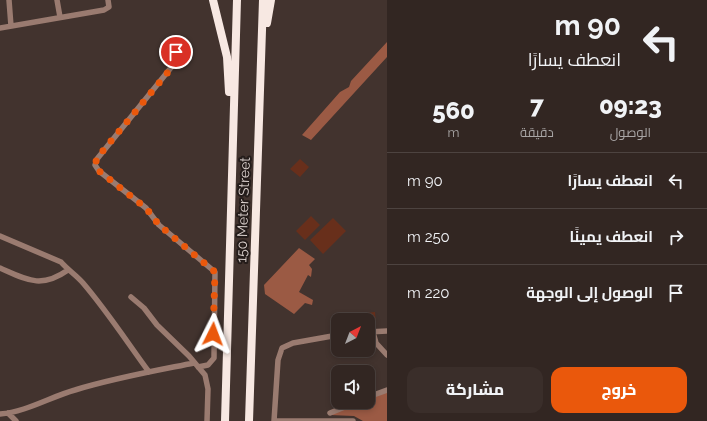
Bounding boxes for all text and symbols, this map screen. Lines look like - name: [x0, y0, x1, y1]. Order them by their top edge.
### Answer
- text: 90 m: [555, 9, 621, 42]
- icon: left: [635, 16, 687, 68]
- pin: [159, 35, 193, 69]
- icon: arrive: [165, 41, 187, 63]
- text: انعطف يسارًا: [528, 49, 621, 70]
- text: 7: [530, 91, 544, 120]
- text: 09:23: [599, 91, 662, 120]
- text: 560: [432, 96, 475, 125]
- text: m: [448, 125, 459, 140]
- text: دقيقة: [520, 125, 554, 140]
- text: الوصول: [610, 125, 651, 140]
- street label: 150 Meter Street: [233, 157, 253, 263]
- icon: left: [665, 170, 687, 192]
- text: 90 m: [407, 172, 443, 190]
- text: انعطف يسارًا: [568, 172, 653, 190]
- icon: right: [665, 226, 687, 248]
- text: 250 m: [407, 228, 450, 246]
- text: انعطف يمينًا: [569, 228, 653, 246]
- icon: arrive: [665, 282, 687, 304]
- text: 220 m: [407, 284, 449, 302]
- text: الوصول إلى الوجهة: [526, 284, 653, 302]
- position arrow: [192, 313, 234, 355]
- north arrow: [331, 313, 375, 357]
- map controls: [331, 313, 375, 409]
- button: sound: [331, 365, 375, 409]
- button: مشاركة: [407, 367, 543, 413]
- button: خروج: [551, 367, 687, 413]

